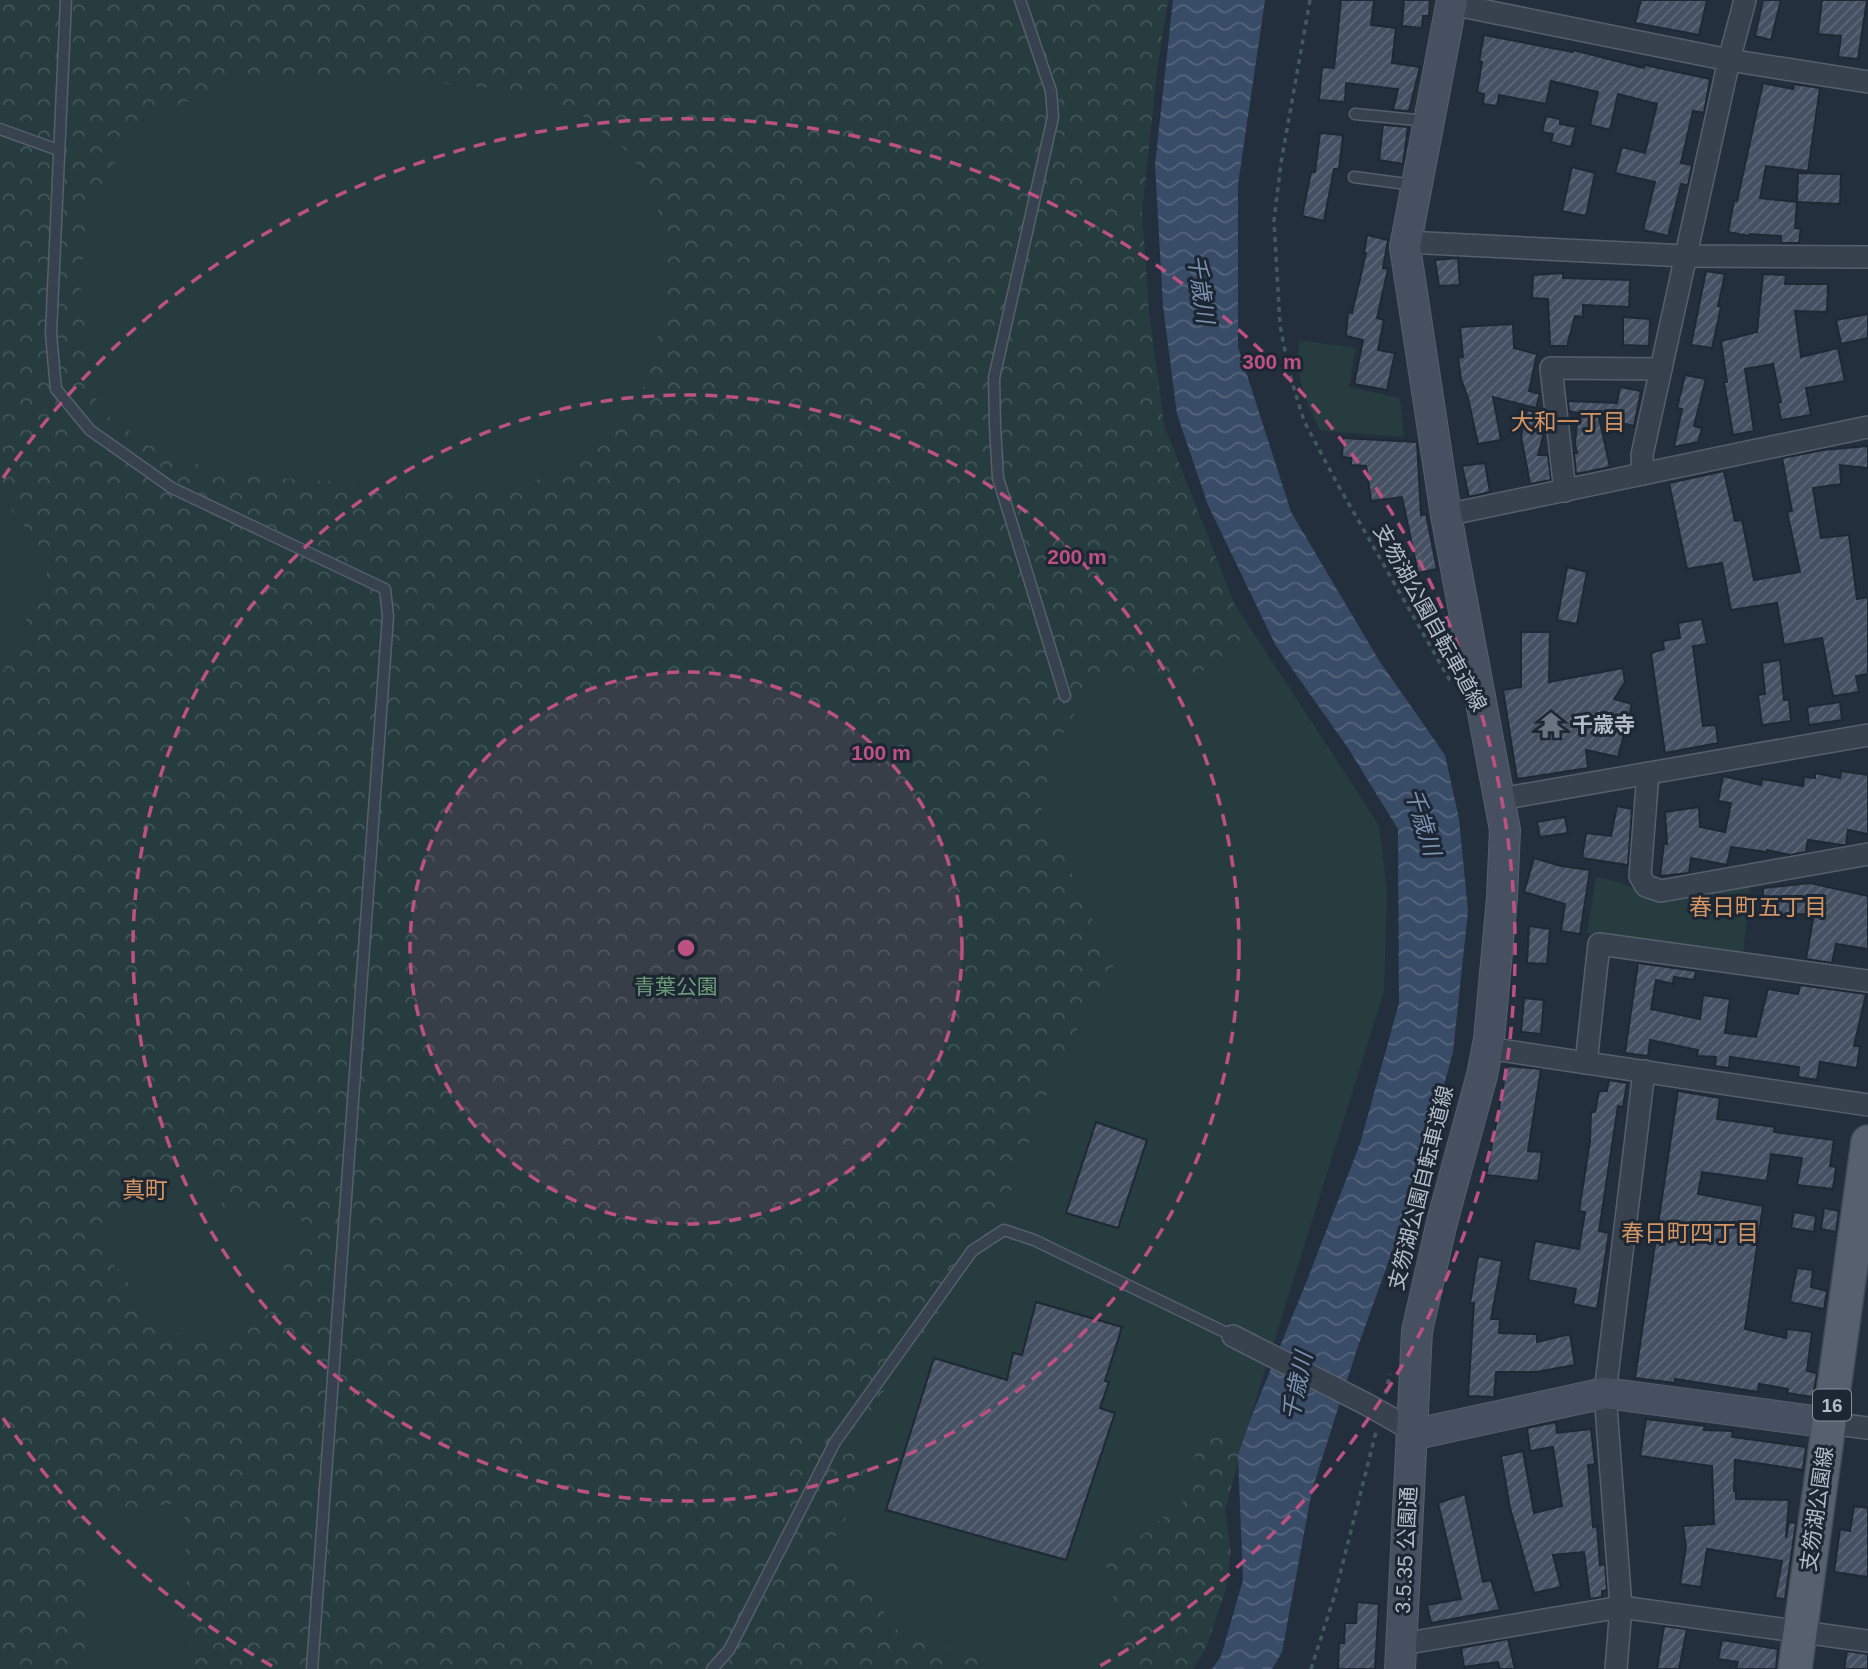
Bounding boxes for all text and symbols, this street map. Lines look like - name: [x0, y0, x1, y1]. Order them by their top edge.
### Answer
- water label: 千歳川: [1183, 253, 1219, 328]
- text: 300 m: [1242, 350, 1302, 373]
- district label: 大和一丁目: [1511, 409, 1626, 435]
- street label: 支笏湖公園自転車道線: [1369, 520, 1491, 715]
- text: 200 m: [1047, 545, 1107, 568]
- temple icon: 千歳寺: [1536, 710, 1566, 740]
- place label: 千歳寺: [1572, 713, 1635, 736]
- text: 100 m: [851, 741, 911, 764]
- water label: 千歳川: [1400, 785, 1446, 862]
- district label: 春日町五丁目: [1689, 894, 1827, 920]
- centre of rings: [674, 936, 698, 960]
- park label: 青葉公園: [634, 975, 718, 998]
- street label: 支笏湖公園自転車道線: [1384, 1083, 1457, 1293]
- district label: 真町: [122, 1177, 168, 1203]
- district label: 春日町四丁目: [1621, 1220, 1759, 1246]
- water label: 千歳川: [1277, 1347, 1318, 1422]
- road number: 16: [1813, 1390, 1851, 1420]
- street label: 支笏湖公園線: [1796, 1445, 1837, 1573]
- street label: 3.5.35 公園通: [1391, 1486, 1420, 1614]

